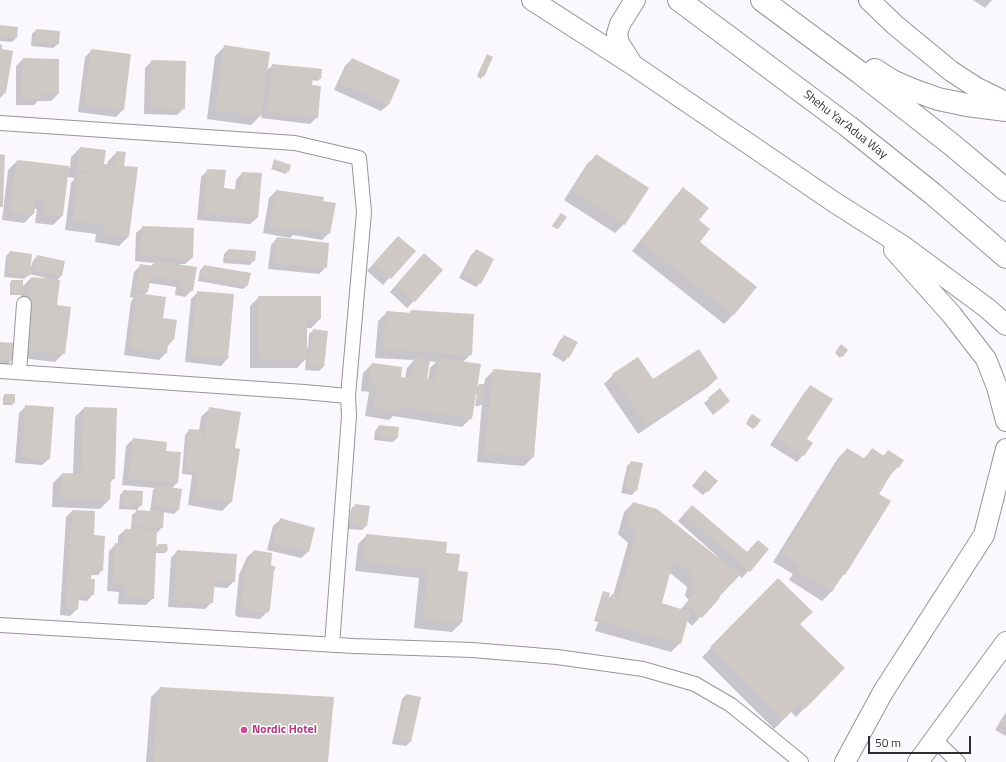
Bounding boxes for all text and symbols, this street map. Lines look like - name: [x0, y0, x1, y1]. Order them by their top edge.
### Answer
- street label: Shehu Yar'Adua Way: [800, 88, 890, 162]
- place label: Nordic Hotel: [252, 723, 317, 737]
- marker: Nordic Hotel: [239, 725, 249, 735]
- scale bar: [870, 728, 973, 754]
- text: 50 m: [875, 733, 901, 752]

